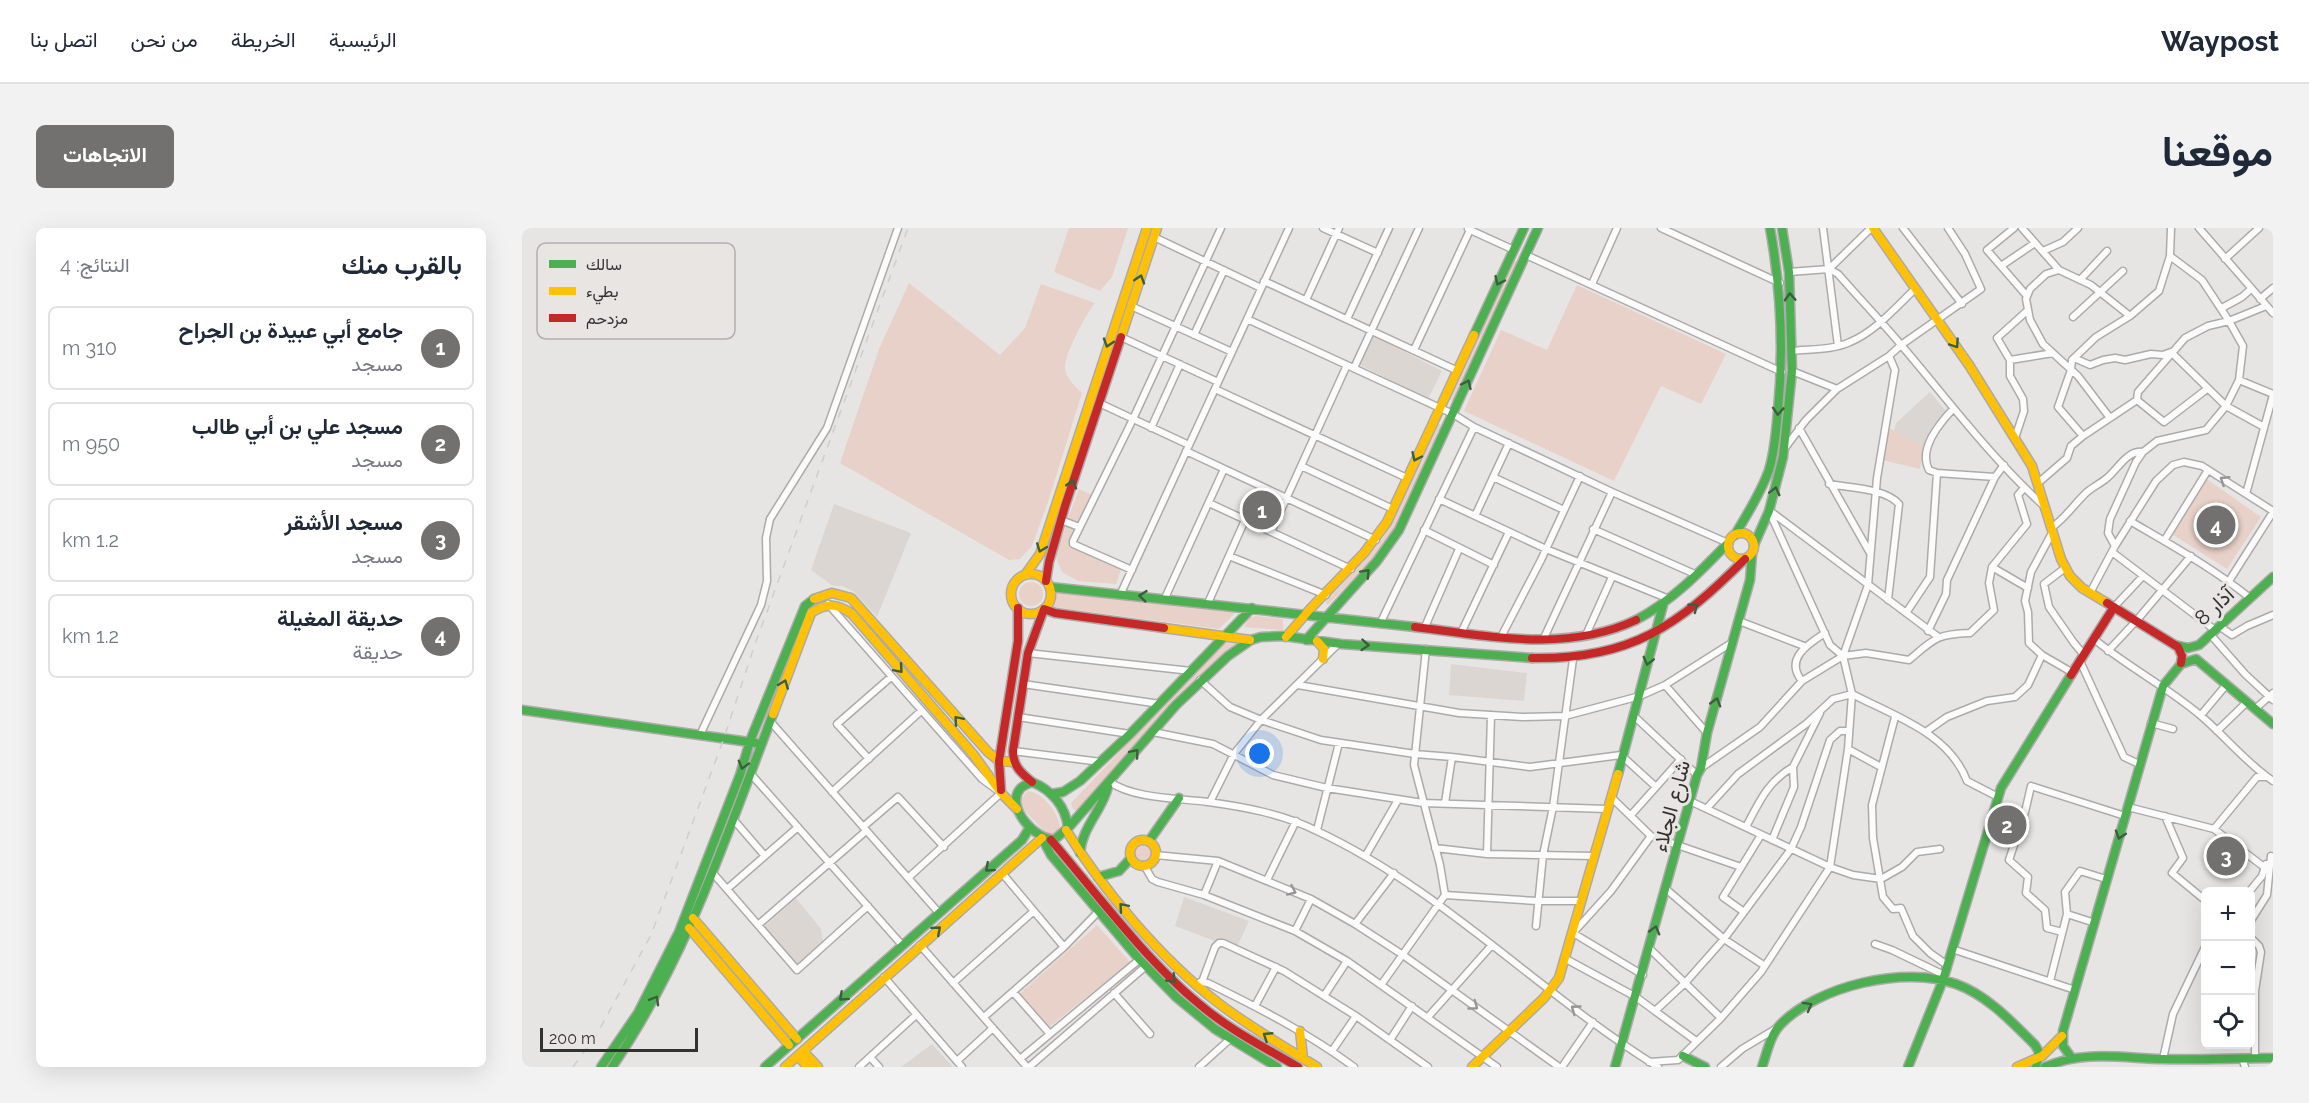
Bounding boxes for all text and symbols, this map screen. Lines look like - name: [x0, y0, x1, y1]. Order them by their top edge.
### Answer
- text: Waypost: [2161, 25, 2279, 58]
- text: اتصل بنا: [30, 27, 98, 52]
- text: من نحن: [131, 27, 198, 52]
- text: الخريطة: [231, 27, 296, 52]
- text: الرئيسية: [329, 27, 397, 52]
- button: الاتجاهات: [36, 125, 174, 188]
- text: موقعنا: [2162, 127, 2273, 176]
- legend: [537, 243, 735, 339]
- text: بالقرب منك: [342, 250, 462, 280]
- text: النتائج: 4: [60, 253, 130, 277]
- text: سالك: [586, 255, 622, 274]
- one-way arrow: [1132, 274, 1145, 285]
- one-way arrow: [1495, 274, 1507, 285]
- text: بطيء: [586, 282, 618, 305]
- one-way arrow: [1784, 293, 1797, 302]
- text: مزدحم: [586, 309, 628, 329]
- text: جامع أبي عبيدة بن الجراح: [178, 317, 403, 343]
- text: 310 m: [62, 336, 117, 360]
- text: 1: [436, 336, 445, 360]
- one-way arrow: [1103, 337, 1116, 348]
- one-way arrow: [1948, 338, 1960, 348]
- text: مسجد: [351, 352, 403, 376]
- one-way arrow: [1460, 379, 1472, 390]
- one-way arrow: [1772, 407, 1785, 416]
- text: مسجد علي بن أبي طالب: [192, 413, 403, 439]
- text: 950 m: [62, 432, 120, 456]
- text: 2: [435, 432, 446, 456]
- text: مسجد: [351, 448, 403, 472]
- one-way arrow: [1412, 451, 1424, 462]
- one-way arrow: [2219, 476, 2230, 487]
- one-way arrow: [1065, 479, 1077, 490]
- one-way arrow: [1767, 486, 1780, 496]
- pin: 1: [1242, 488, 1282, 532]
- pin: 4: [2196, 502, 2236, 548]
- text: مسجد الأشقر: [284, 509, 403, 535]
- text: 1.2 km: [62, 528, 119, 552]
- text: 3: [435, 528, 446, 552]
- one-way arrow: [1035, 543, 1048, 553]
- text: مسجد: [351, 544, 403, 568]
- one-way arrow: [1358, 569, 1369, 580]
- street label: 8 آذار: [2189, 580, 2241, 631]
- one-way arrow: [1138, 590, 1147, 602]
- one-way arrow: [1687, 603, 1698, 614]
- text: حديقة المغيلة: [277, 605, 403, 631]
- text: 1.2 km: [62, 624, 119, 648]
- text: 4: [435, 624, 446, 648]
- one-way arrow: [1360, 639, 1369, 652]
- text: حديقة: [352, 640, 403, 664]
- one-way arrow: [1643, 656, 1656, 666]
- one-way arrow: [892, 662, 903, 673]
- one-way arrow: [777, 679, 790, 690]
- one-way arrow: [1709, 697, 1721, 708]
- one-way arrow: [954, 716, 965, 727]
- your location: [1245, 739, 1274, 768]
- one-way arrow: [1127, 749, 1138, 760]
- street label: شارع الجلاء: [1647, 757, 1697, 855]
- one-way arrow: [738, 759, 750, 770]
- pin: 2: [1988, 802, 2026, 848]
- one-way arrow: [2115, 829, 2127, 840]
- pin: 3: [2206, 834, 2246, 878]
- one-way arrow: [985, 861, 996, 872]
- one-way arrow: [1285, 884, 1296, 896]
- map controls: [2201, 887, 2255, 1049]
- button: +: [2201, 887, 2255, 941]
- one-way arrow: [1119, 903, 1130, 914]
- one-way arrow: [1648, 925, 1660, 936]
- one-way arrow: [931, 926, 941, 937]
- button: −: [2201, 941, 2255, 995]
- one-way arrow: [1165, 973, 1176, 983]
- one-way arrow: [839, 990, 850, 1001]
- button: locate: [2201, 995, 2255, 1049]
- one-way arrow: [648, 996, 659, 1006]
- one-way arrow: [1467, 999, 1478, 1010]
- one-way arrow: [1801, 1002, 1812, 1013]
- one-way arrow: [1571, 1005, 1582, 1016]
- scale bar: [540, 1025, 698, 1052]
- text: 200 m: [549, 1029, 596, 1048]
- one-way arrow: [1263, 1031, 1273, 1043]

